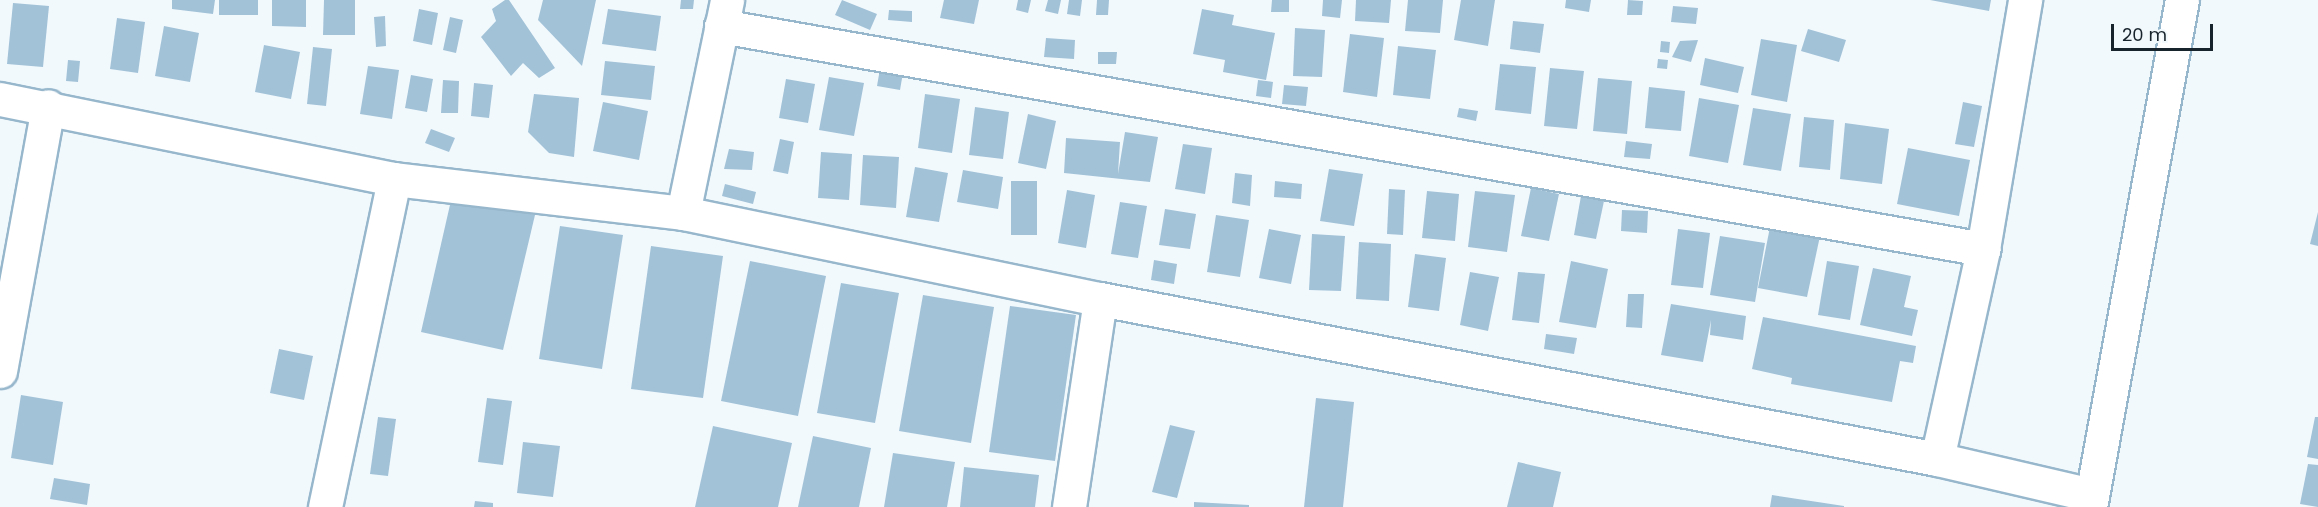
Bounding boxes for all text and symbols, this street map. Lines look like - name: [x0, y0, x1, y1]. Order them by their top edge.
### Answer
- scale bar: [2114, 12, 2216, 50]
- text: 20 m: [2122, 22, 2167, 47]

